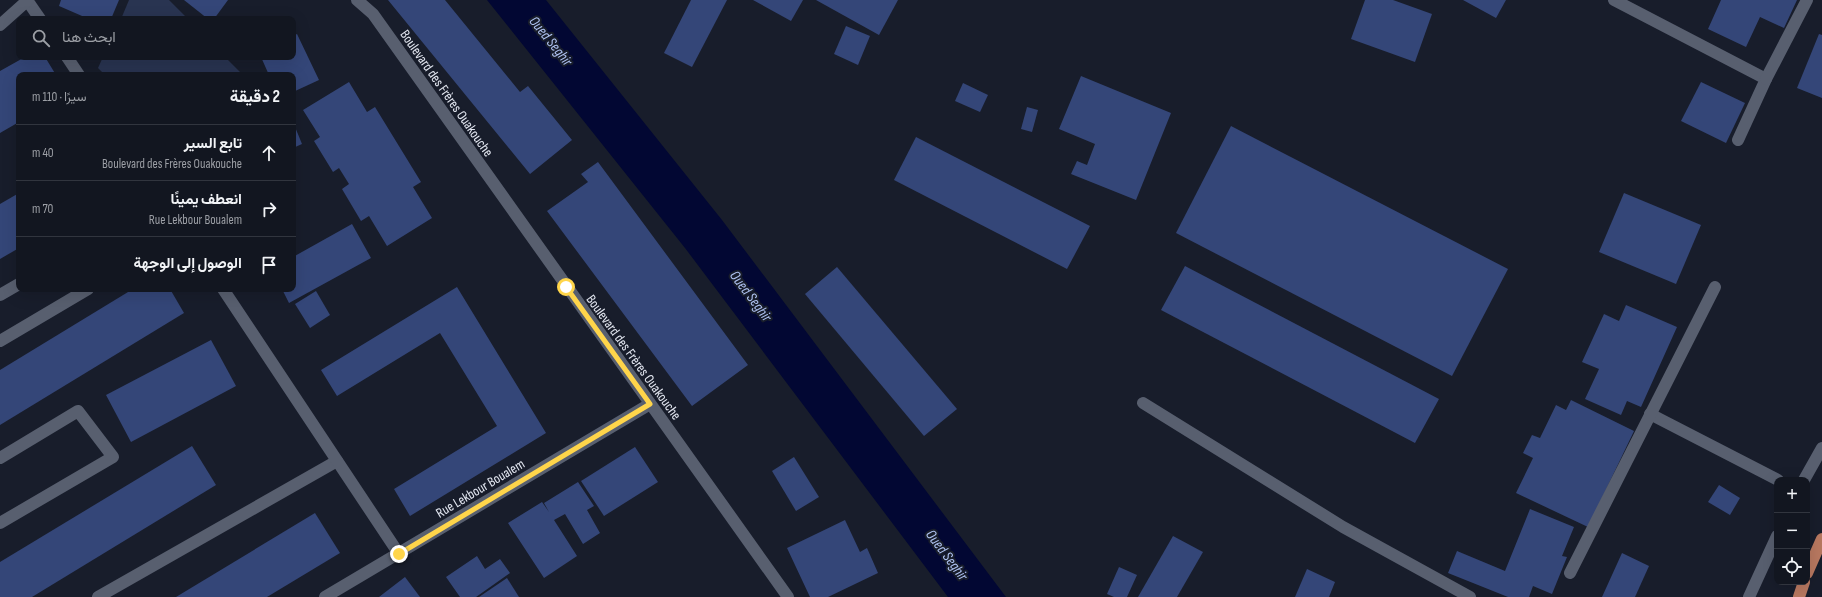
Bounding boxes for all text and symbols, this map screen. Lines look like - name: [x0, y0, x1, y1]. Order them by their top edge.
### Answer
- water label: Oued Seghir: [525, 12, 577, 71]
- search box: [16, 16, 296, 60]
- icon: search: [30, 27, 52, 49]
- street label: Boulevard des Frères Ouakouche: [396, 27, 497, 160]
- text: ابحث هنا: [62, 28, 116, 47]
- text: 2 دقيقة: [230, 87, 280, 107]
- text: سيرًا · 110 m: [32, 89, 87, 105]
- text: تابع السير: [184, 134, 242, 153]
- icon: ahead: [258, 142, 280, 164]
- text: 40 m: [32, 145, 54, 161]
- text: Boulevard des Frères Ouakouche: [102, 156, 242, 172]
- text: انعطف يمينًا: [171, 190, 242, 209]
- icon: right: [258, 198, 280, 220]
- text: 70 m: [32, 201, 53, 217]
- text: Rue Lekbour Boualem: [149, 212, 242, 228]
- text: الوصول إلى الوجهة: [134, 254, 242, 273]
- icon: arrive: [258, 254, 280, 276]
- water label: Oued Seghir: [725, 267, 776, 326]
- route start: [557, 278, 575, 296]
- street label: Boulevard des Frères Ouakouche: [582, 291, 685, 423]
- street label: Rue Lekbour Boualem: [433, 455, 528, 522]
- map controls: [1774, 477, 1810, 585]
- button: +: [1774, 477, 1810, 513]
- button: −: [1774, 513, 1810, 549]
- water label: Oued Seghir: [921, 526, 972, 585]
- route end: [390, 545, 408, 563]
- button: locate: [1774, 549, 1810, 585]

